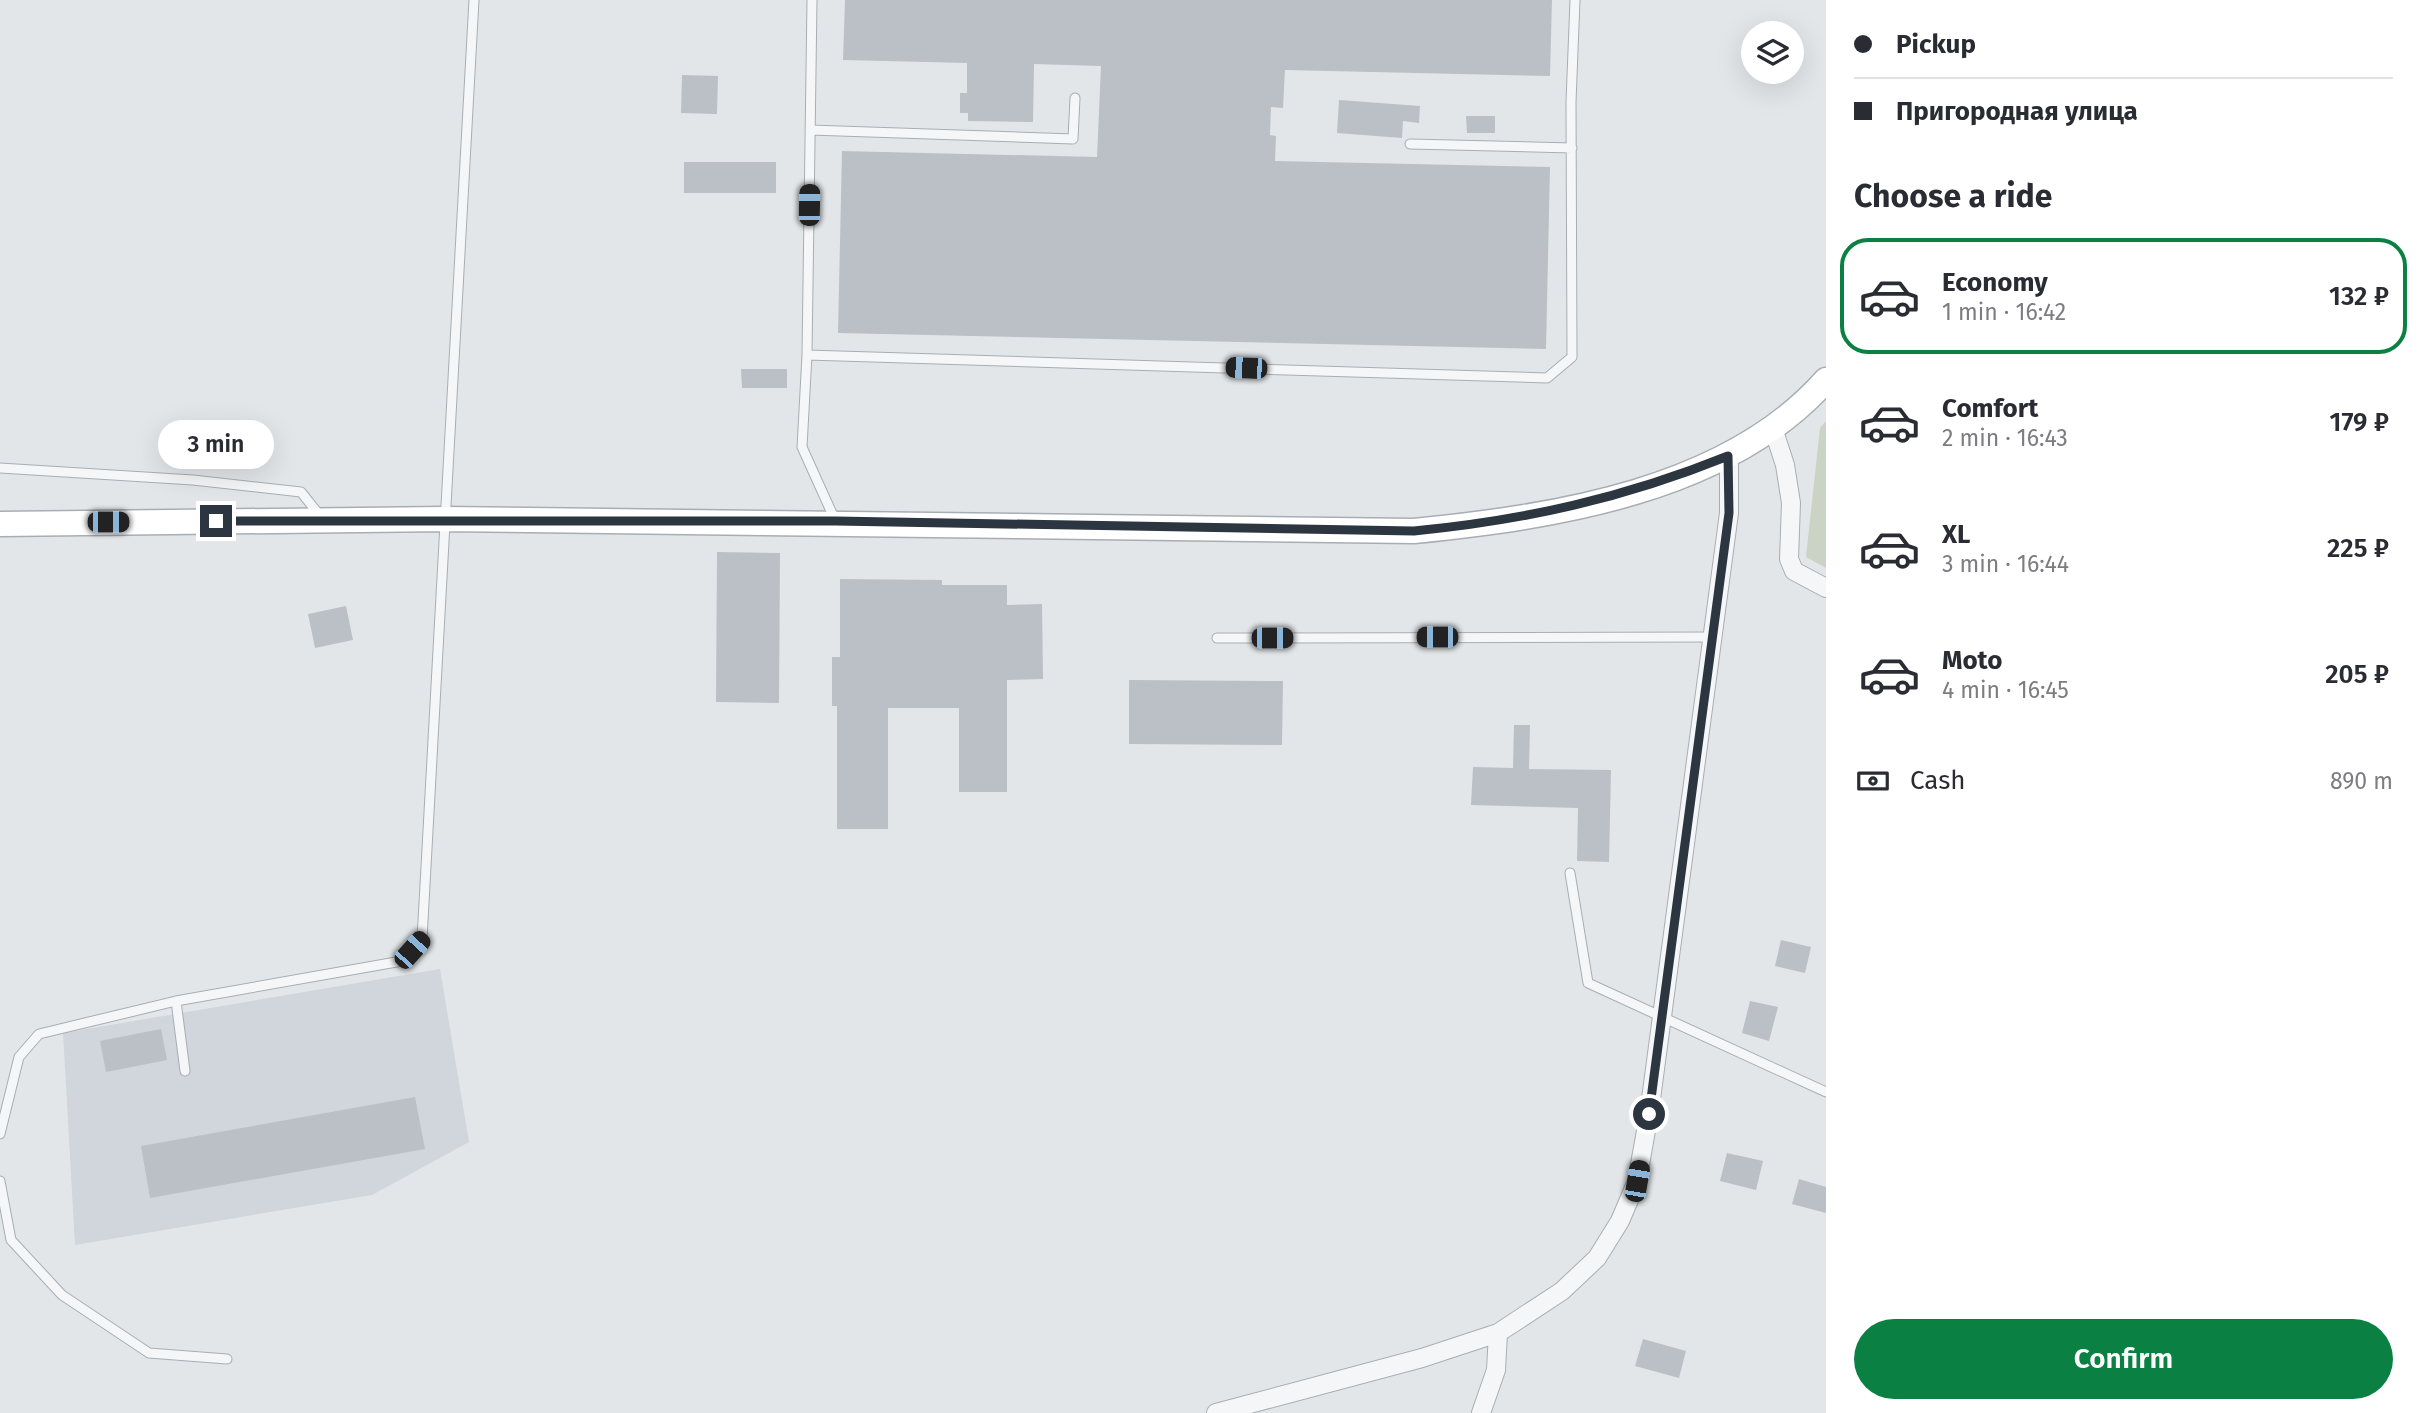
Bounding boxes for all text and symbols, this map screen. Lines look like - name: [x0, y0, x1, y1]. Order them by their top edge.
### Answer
- map controls: [1741, 21, 1804, 84]
- button: layers: [1741, 21, 1804, 84]
- text: Pickup: [1896, 29, 1976, 60]
- text: Пригородная улица: [1896, 96, 2138, 127]
- text: Choose a ride: [1854, 177, 2052, 215]
- car: [799, 184, 820, 226]
- icon: car: [1858, 265, 1921, 328]
- text: Economy: [1942, 267, 2048, 298]
- text: 132 ₽: [2329, 281, 2389, 312]
- text: 1 min · 16:42: [1942, 298, 2066, 326]
- car: [1225, 357, 1268, 379]
- icon: car: [1858, 391, 1921, 454]
- text: Comfort: [1942, 393, 2038, 424]
- text: 179 ₽: [2330, 407, 2389, 438]
- callout: 3 min: [158, 420, 274, 468]
- text: 2 min · 16:43: [1942, 424, 2068, 452]
- text: 3 min: [188, 430, 244, 458]
- route end: [200, 505, 232, 537]
- car: [88, 512, 130, 533]
- icon: car: [1858, 517, 1921, 580]
- text: XL: [1942, 519, 1970, 550]
- text: 225 ₽: [2327, 533, 2389, 564]
- text: 3 min · 16:44: [1942, 550, 2069, 578]
- car: [1417, 627, 1459, 648]
- car: [1252, 628, 1294, 649]
- icon: car: [1858, 643, 1921, 706]
- text: Moto: [1942, 645, 2002, 676]
- text: 205 ₽: [2325, 659, 2389, 690]
- text: 4 min · 16:45: [1942, 676, 2069, 704]
- icon: cash: [1854, 762, 1892, 800]
- text: Cash: [1910, 765, 1966, 796]
- text: 890 m: [2330, 767, 2393, 795]
- car: [391, 927, 434, 973]
- route start: [1633, 1098, 1665, 1130]
- car: [1624, 1158, 1651, 1204]
- button: Confirm: [1854, 1319, 2393, 1399]

